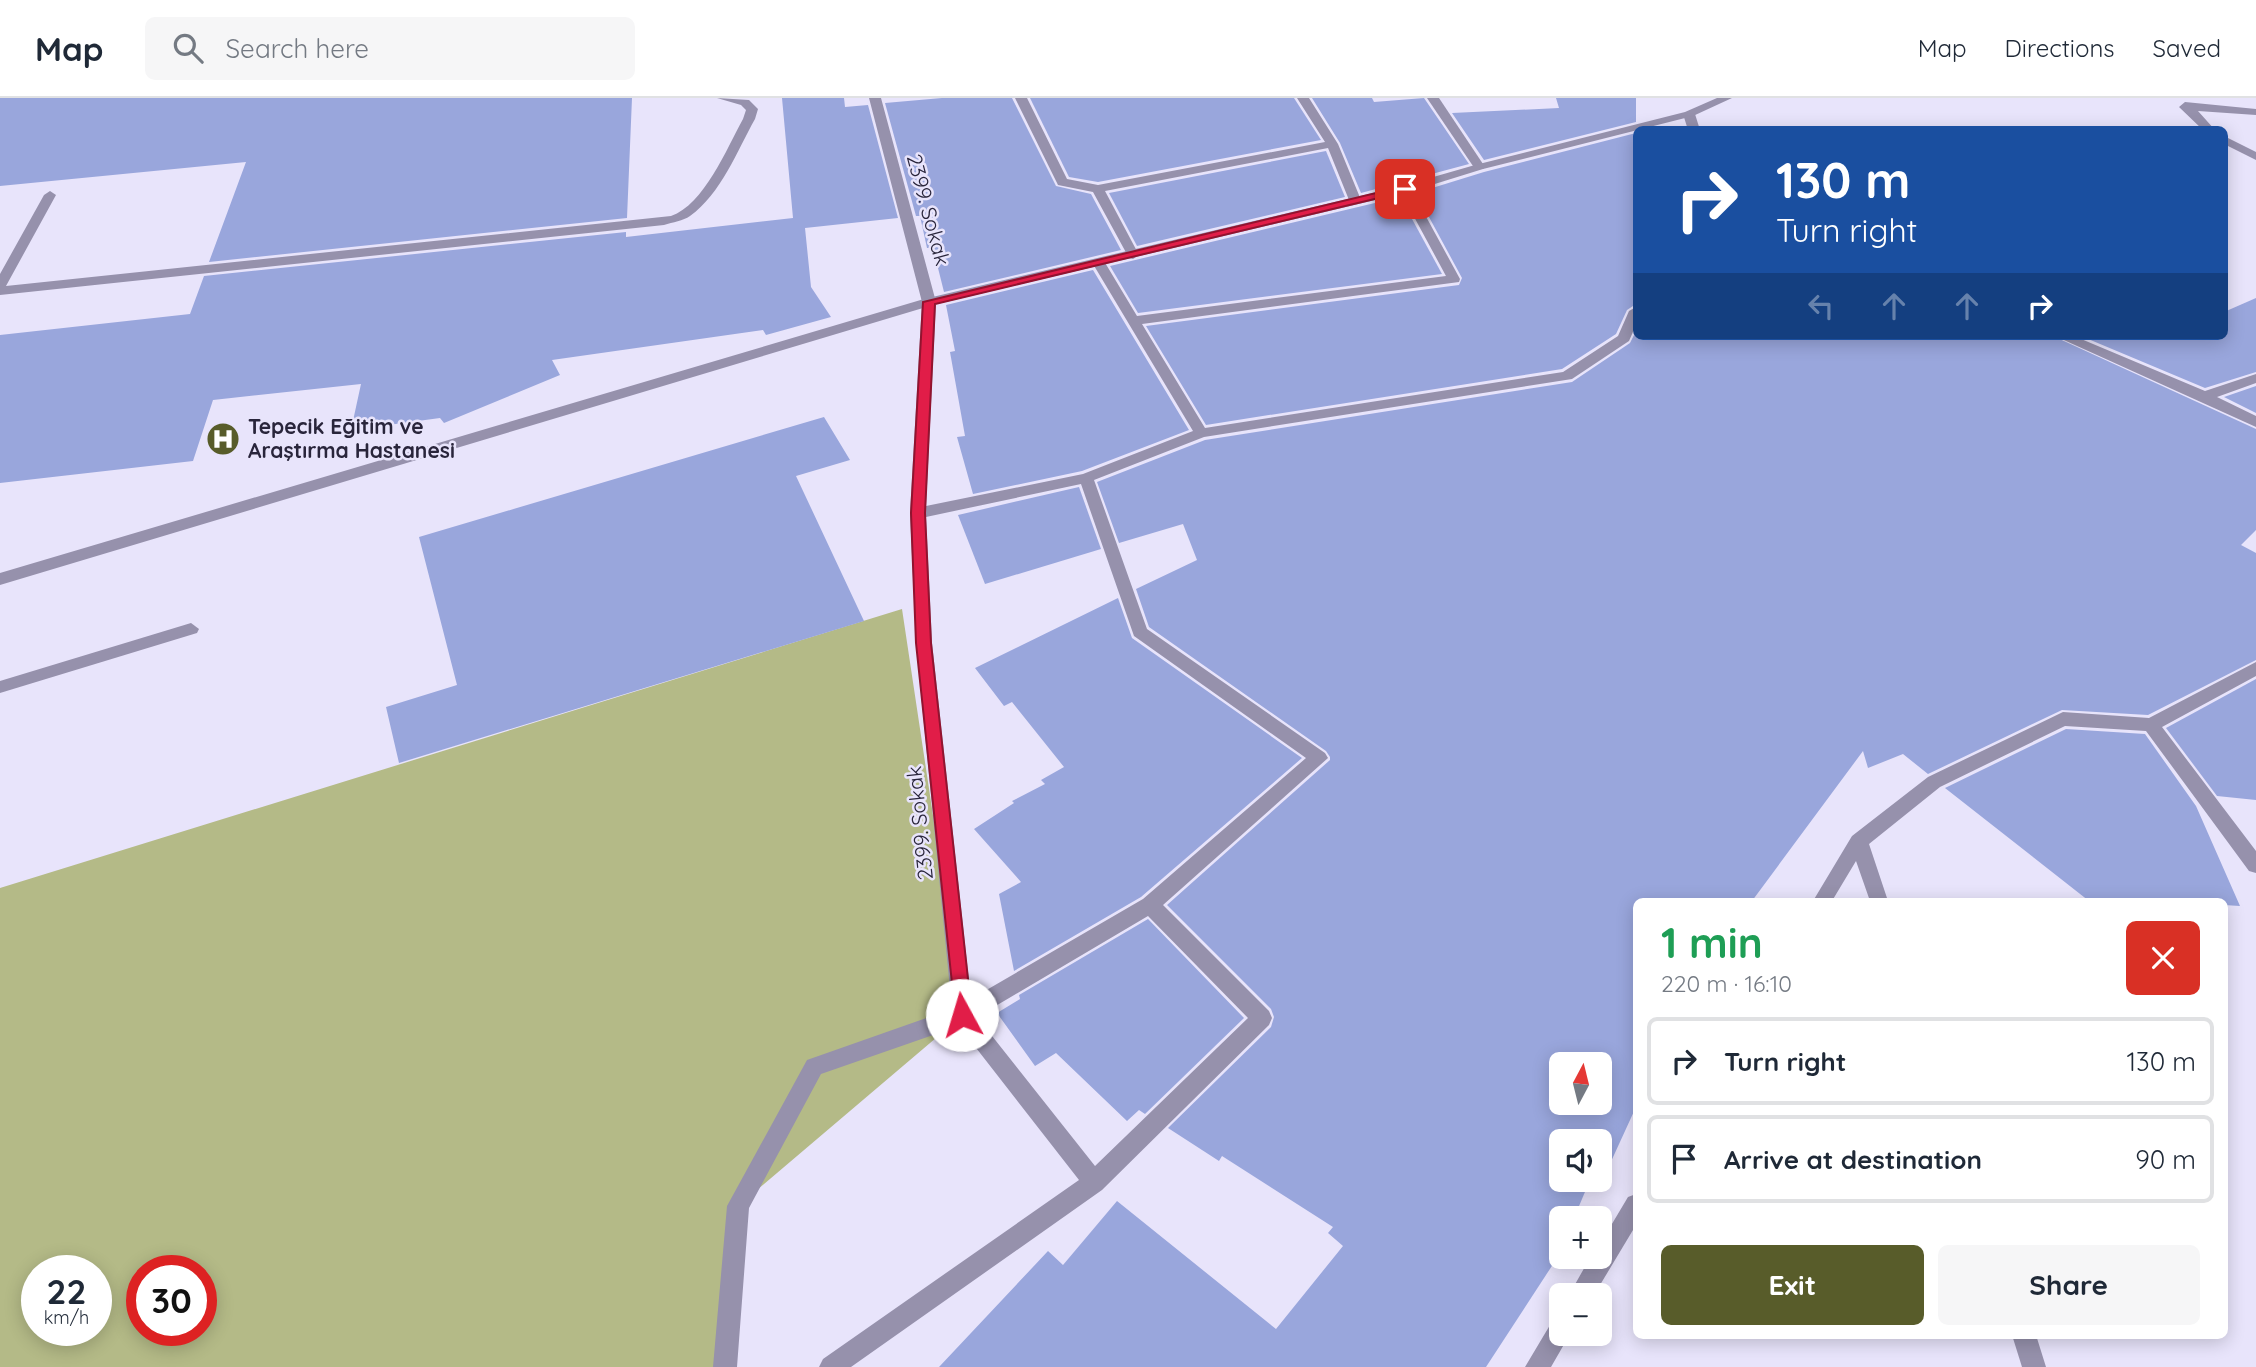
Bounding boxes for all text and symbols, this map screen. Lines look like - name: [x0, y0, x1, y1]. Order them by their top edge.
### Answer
- search box: [145, 17, 635, 80]
- text: Map: [35, 28, 103, 69]
- icon: search: [169, 29, 207, 67]
- text: Search here: [225, 32, 369, 65]
- text: Map: [1918, 33, 1967, 63]
- text: Directions: [2005, 33, 2115, 63]
- text: Saved: [2153, 33, 2221, 63]
- text: 130 m: [1776, 149, 1910, 210]
- street label: 2399. Sokak: [902, 151, 956, 268]
- icon: right: [1661, 154, 1752, 245]
- pin: [1375, 159, 1435, 219]
- icon: arrive: [1386, 170, 1424, 208]
- text: Turn right: [1776, 210, 1917, 250]
- icon: left: [1802, 287, 1840, 325]
- icon: ahead: [1875, 287, 1913, 325]
- icon: ahead: [1948, 287, 1986, 325]
- icon: right: [2021, 287, 2059, 325]
- place label: Tepecik Eğitim ve Araştırma Hastanesi: [248, 413, 455, 463]
- hospital icon: Tepecik Eğitim ve Araştırma Hastanesi: [204, 420, 242, 458]
- street label: 2399. Sokak: [900, 765, 938, 881]
- text: 1 min: [1661, 916, 1763, 969]
- button: close: [2126, 921, 2200, 995]
- text: 220 m · 16:10: [1661, 969, 1792, 998]
- position arrow: [925, 978, 999, 1052]
- icon: right: [1665, 1042, 1703, 1080]
- text: Turn right: [1724, 1045, 1846, 1078]
- text: 130 m: [2126, 1045, 2196, 1078]
- north arrow: [1549, 1052, 1612, 1115]
- map controls: [1549, 1052, 1612, 1346]
- button: sound: [1549, 1129, 1612, 1192]
- icon: arrive: [1665, 1140, 1703, 1178]
- text: Arrive at destination: [1724, 1143, 1982, 1176]
- text: 90 m: [2135, 1143, 2196, 1176]
- button: +: [1549, 1206, 1612, 1269]
- button: Exit: [1661, 1245, 1924, 1325]
- button: Share: [1938, 1245, 2200, 1325]
- speed limit sign: 30: [126, 1255, 217, 1346]
- text: 22: [47, 1269, 86, 1313]
- button: −: [1549, 1283, 1612, 1346]
- text: km/h: [44, 1306, 89, 1329]

